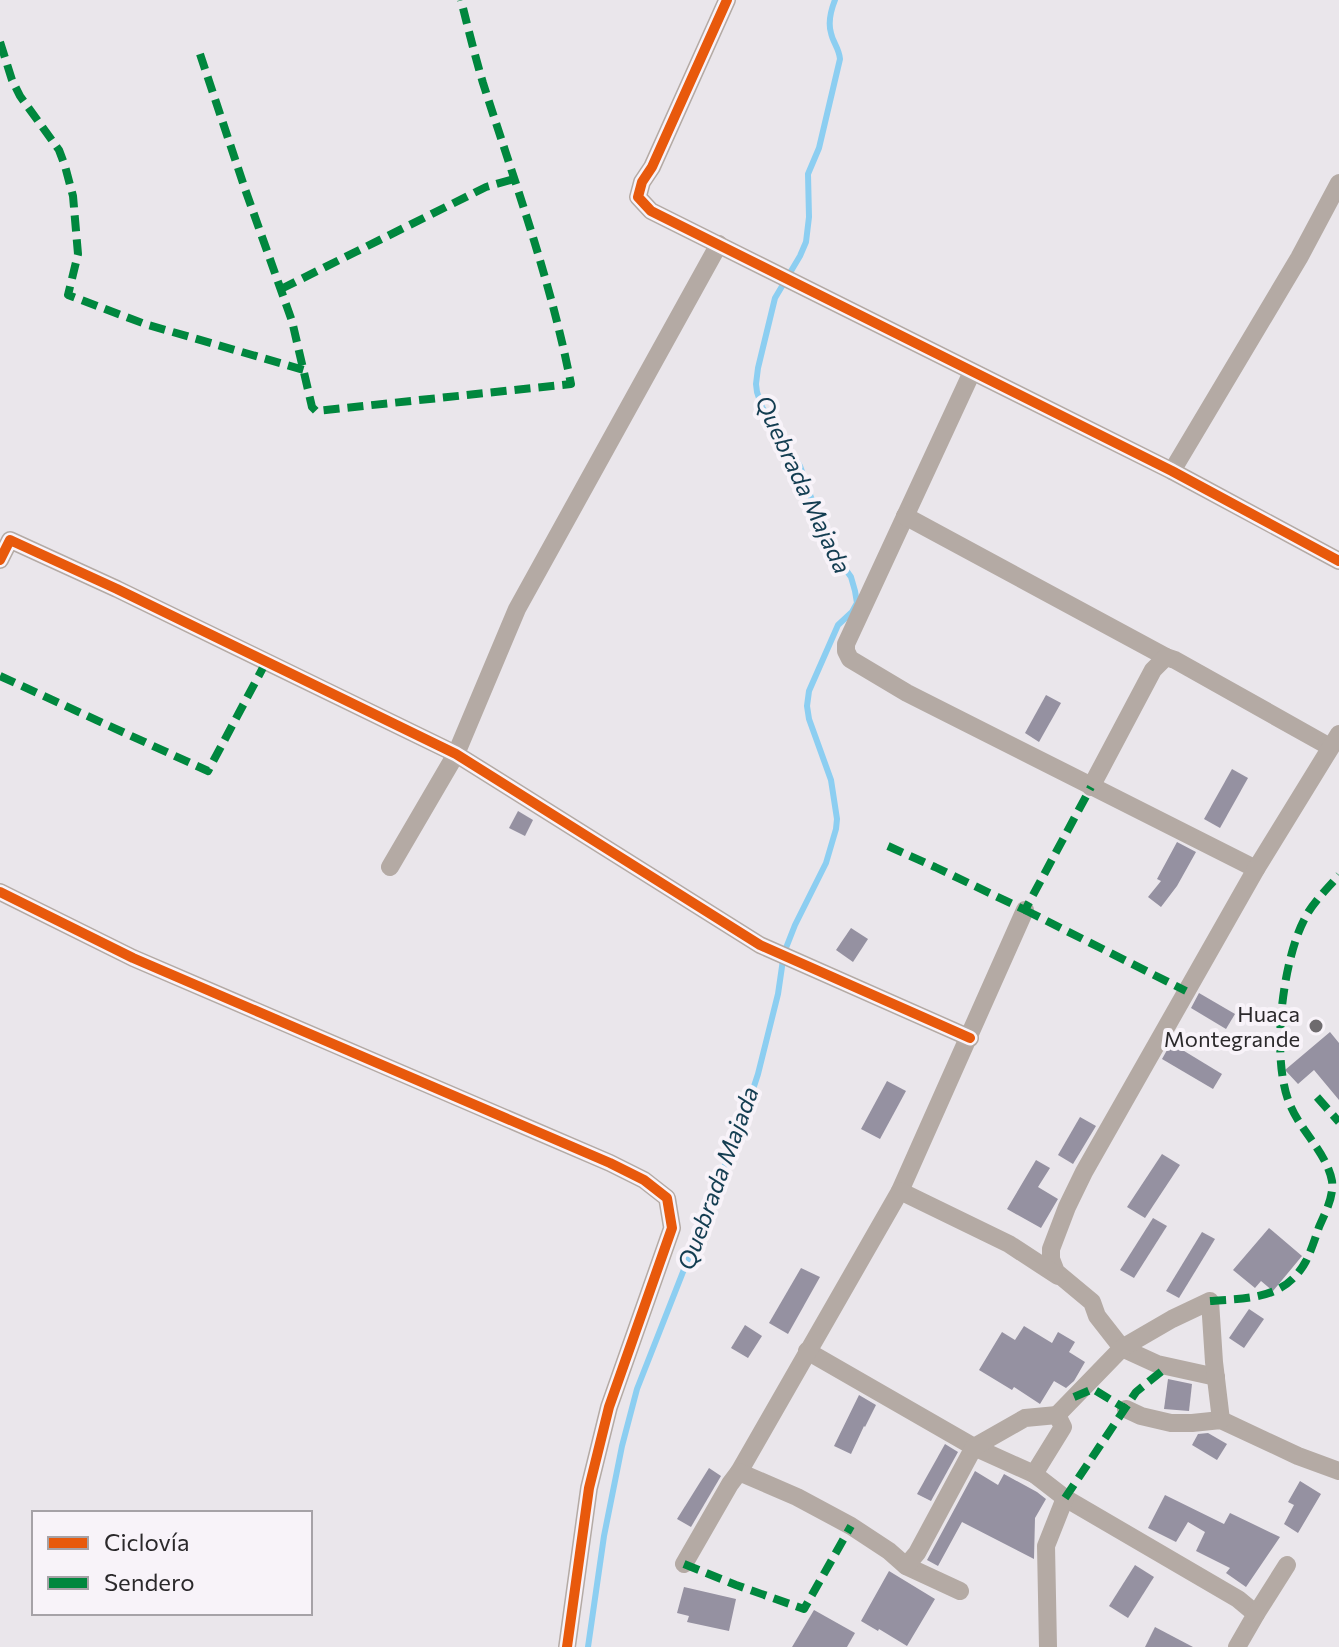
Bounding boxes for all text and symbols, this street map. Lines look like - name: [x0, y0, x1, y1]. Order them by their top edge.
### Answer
- water label: Quebrada Majada: [750, 390, 858, 578]
- place label: Huaca Montegrande: [1164, 1000, 1300, 1052]
- marker: Huaca Montegrande: [1307, 1017, 1325, 1035]
- water label: Quebrada Majada: [670, 1082, 764, 1274]
- legend: [32, 1511, 312, 1615]
- text: Ciclovía: [104, 1527, 190, 1556]
- text: Sendero: [104, 1567, 195, 1596]

